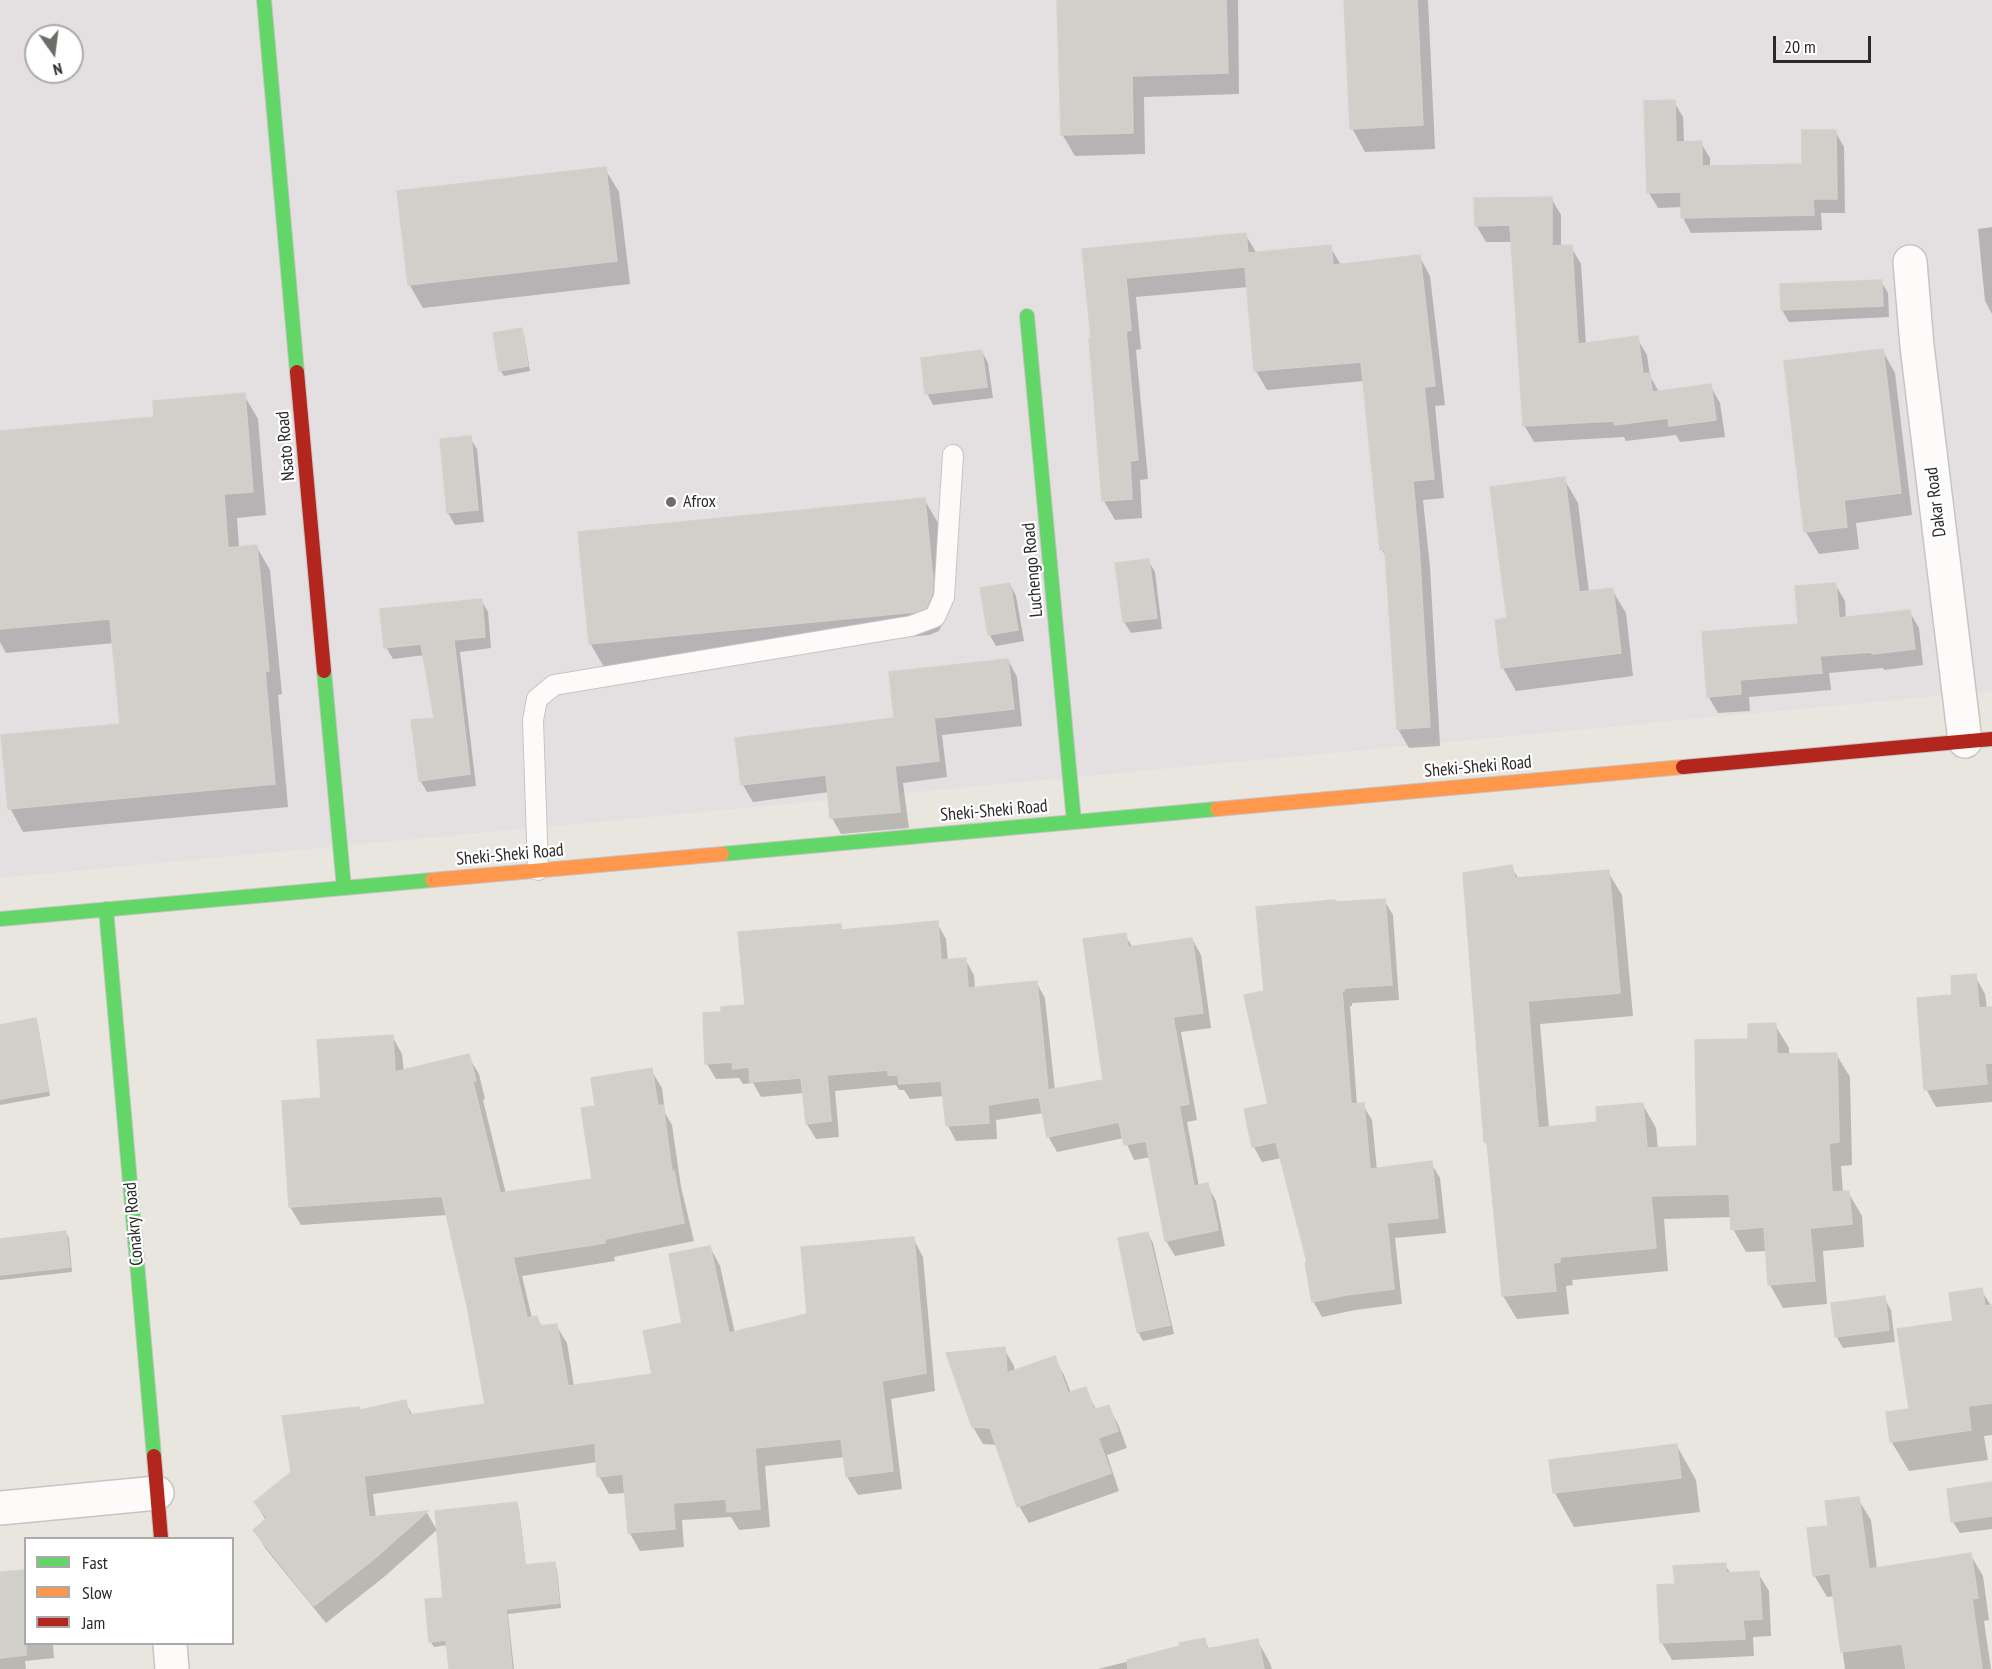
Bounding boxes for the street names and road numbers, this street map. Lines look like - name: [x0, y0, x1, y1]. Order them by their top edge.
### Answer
- street label: Nsato Road: [272, 410, 300, 482]
- street label: Dakar Road: [1921, 466, 1951, 538]
- street label: Luchengo Road: [1018, 522, 1048, 618]
- street label: Sheki-Sheki Road: [1423, 752, 1533, 782]
- street label: Sheki-Sheki Road: [939, 796, 1049, 826]
- street label: Sheki-Sheki Road: [455, 840, 565, 870]
- street label: Conakry Road: [120, 1181, 148, 1267]

